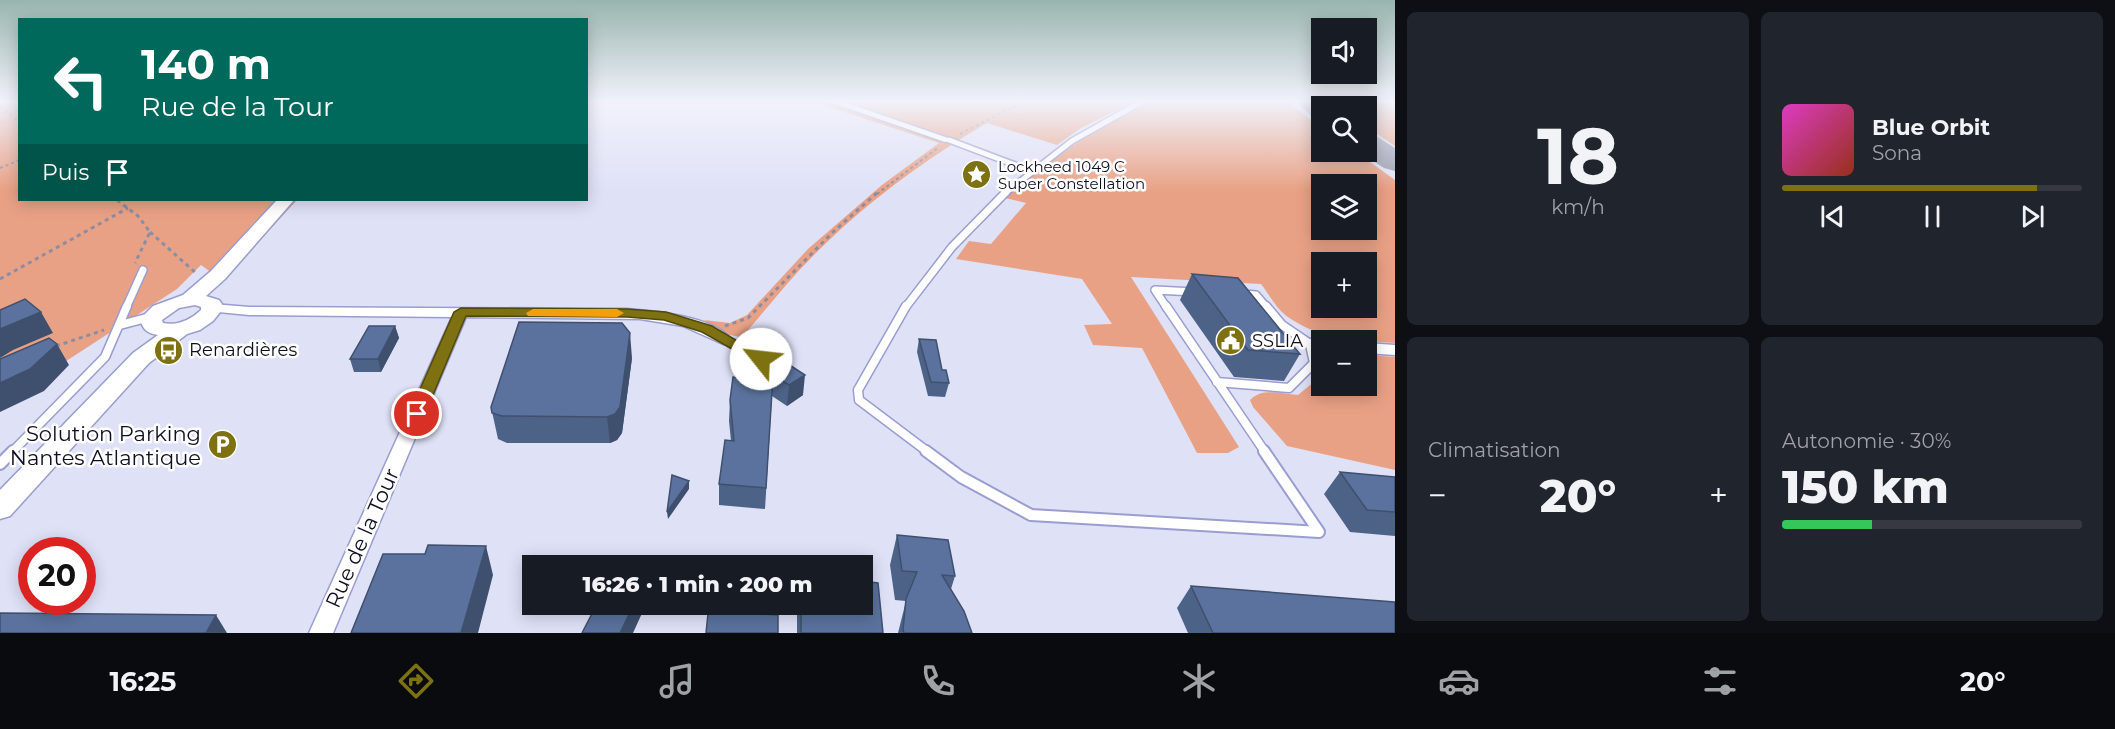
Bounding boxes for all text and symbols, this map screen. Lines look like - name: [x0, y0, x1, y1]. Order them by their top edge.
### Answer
- map controls: [1311, 18, 1377, 396]
- button: sound: [1311, 18, 1377, 84]
- text: 140 m: [141, 38, 271, 90]
- icon: left: [42, 42, 120, 120]
- text: Rue de la Tour: [141, 90, 334, 123]
- button: search: [1311, 96, 1377, 162]
- text: 18: [1537, 108, 1619, 204]
- text: Blue Orbit: [1872, 114, 1990, 141]
- text: Sona: [1872, 141, 1922, 165]
- icon: arrive: [101, 156, 134, 189]
- place label: Lockheed 1049 C Super Constellation: [998, 157, 1145, 193]
- text: Puis: [42, 159, 89, 186]
- place icon: Lockheed 1049 C Super Constellation: [961, 159, 993, 191]
- button: layers: [1311, 174, 1377, 240]
- text: km/h: [1551, 195, 1605, 219]
- icon: previous: [1816, 200, 1849, 233]
- icon: pause: [1916, 200, 1949, 233]
- icon: next: [2016, 200, 2049, 233]
- button: +: [1311, 252, 1377, 318]
- public building icon: SSLIA: [1215, 325, 1247, 357]
- position arrow: [729, 327, 793, 391]
- place label: SSLIA: [1252, 330, 1303, 352]
- button: −: [1311, 330, 1377, 396]
- bus stop icon: Renardières: [152, 334, 184, 366]
- place label: Renardières: [189, 339, 297, 361]
- pin: [391, 388, 442, 439]
- icon: arrive: [400, 397, 433, 430]
- place label: Solution Parking Nantes Atlantique: [10, 421, 201, 470]
- parking icon: Solution Parking Nantes Atlantique: [206, 429, 238, 461]
- text: Autonomie · 30%: [1782, 429, 1951, 453]
- text: Climatisation: [1428, 438, 1561, 462]
- text: 150 km: [1782, 459, 1949, 514]
- street label: Rue de la Tour: [320, 464, 404, 612]
- text: 20°: [1540, 468, 1616, 523]
- text: −: [1428, 475, 1447, 515]
- text: +: [1709, 475, 1728, 515]
- speed limit sign: 20: [18, 537, 96, 615]
- text: 16:26 · 1 min · 200 m: [583, 571, 812, 598]
- icon: directions: [395, 660, 437, 702]
- icon: music: [656, 660, 698, 702]
- icon: phone: [917, 660, 959, 702]
- icon: climate: [1178, 660, 1220, 702]
- icon: car: [1438, 660, 1480, 702]
- icon: filters: [1699, 660, 1741, 702]
- text: 16:25: [109, 665, 176, 698]
- text: 20°: [1960, 665, 2006, 698]

